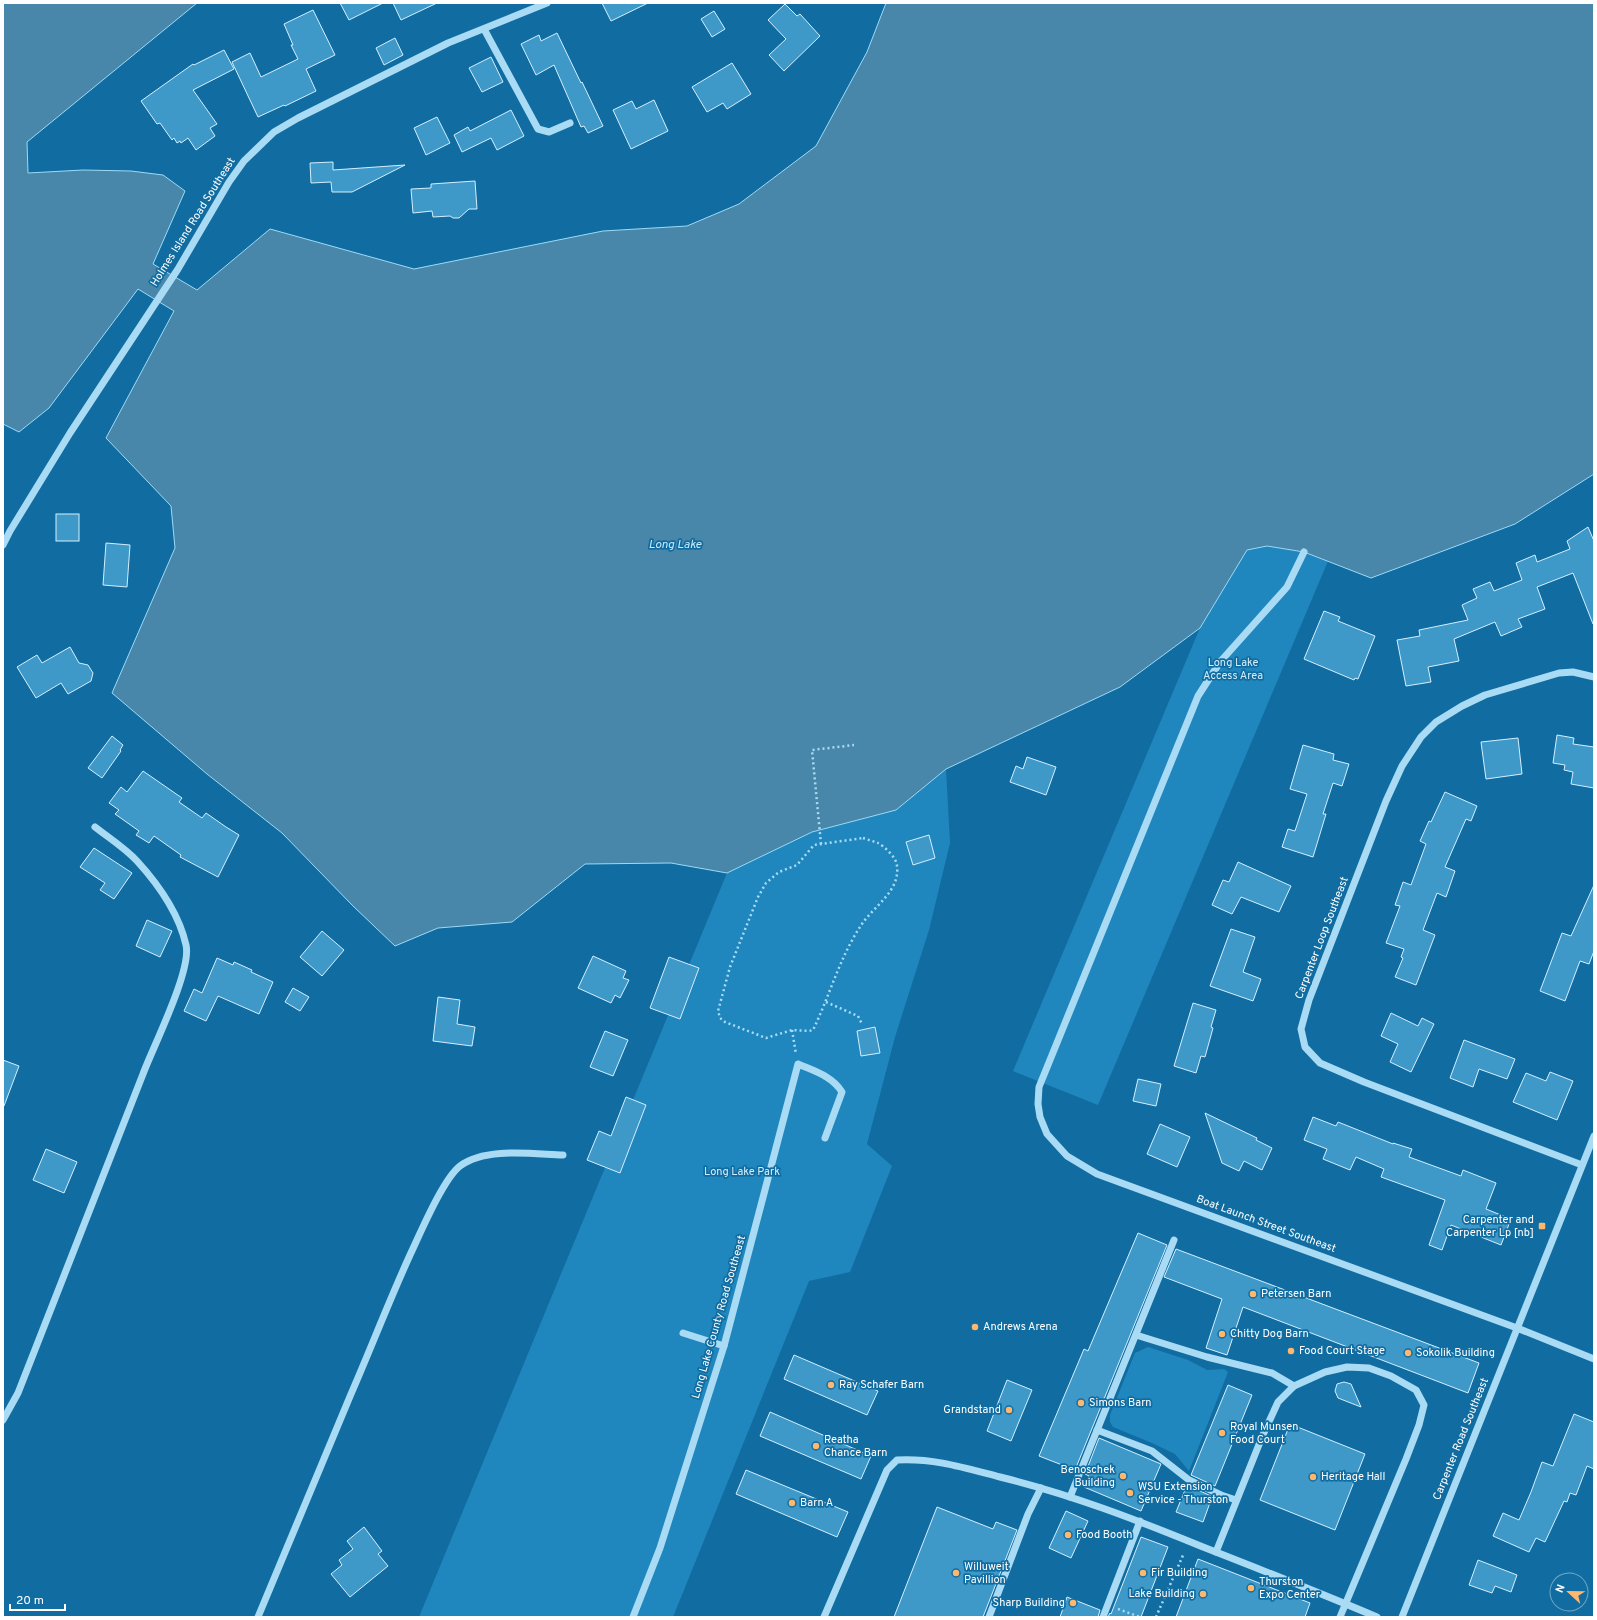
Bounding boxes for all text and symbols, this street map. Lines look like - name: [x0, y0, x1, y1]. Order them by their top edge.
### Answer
- street label: Holmes Island Road Southeast: [147, 155, 239, 289]
- water label: Long Lake: [648, 537, 702, 553]
- park label: Long Lake Access Area: [1203, 656, 1263, 683]
- street label: Carpenter Loop Southeast: [1292, 875, 1352, 1001]
- park label: Long Lake Park: [704, 1165, 780, 1179]
- street label: Boat Launch Street Southeast: [1194, 1192, 1338, 1256]
- place label: Carpenter and Carpenter Lp [nb]: [1446, 1213, 1534, 1240]
- marker: Carpenter and Carpenter Lp [nb]: [1537, 1221, 1547, 1231]
- street label: Long Lake County Road Southeast: [689, 1234, 749, 1400]
- place label: Petersen Barn: [1261, 1287, 1332, 1301]
- marker: Petersen Barn: [1248, 1289, 1258, 1299]
- place label: Andrews Arena: [983, 1320, 1058, 1334]
- marker: Andrews Arena: [970, 1322, 980, 1332]
- place label: Chitty Dog Barn: [1230, 1327, 1309, 1341]
- marker: Chitty Dog Barn: [1217, 1329, 1227, 1339]
- place label: Food Court Stage: [1299, 1344, 1385, 1358]
- marker: Food Court Stage: [1286, 1346, 1296, 1356]
- place label: Sokolik Building: [1416, 1346, 1495, 1360]
- marker: Sokolik Building: [1403, 1348, 1413, 1358]
- street label: Carpenter Road Southeast: [1430, 1376, 1492, 1502]
- place label: Ray Schafer Barn: [839, 1378, 924, 1392]
- marker: Ray Schafer Barn: [826, 1380, 836, 1390]
- place label: Simons Barn: [1089, 1396, 1152, 1410]
- marker: Simons Barn: [1076, 1398, 1086, 1408]
- place label: Grandstand: [943, 1403, 1001, 1417]
- marker: Grandstand: [1004, 1405, 1014, 1415]
- place label: Royal Munsen Food Court: [1230, 1420, 1299, 1447]
- marker: Royal Munsen Food Court: [1217, 1428, 1227, 1438]
- place label: Reatha Chance Barn: [824, 1433, 887, 1460]
- marker: Reatha Chance Barn: [811, 1441, 821, 1451]
- place label: Benoschek Building: [1061, 1463, 1115, 1490]
- place label: Heritage Hall: [1321, 1470, 1385, 1484]
- marker: Benoschek Building: [1118, 1471, 1128, 1481]
- marker: Heritage Hall: [1308, 1472, 1318, 1482]
- place label: WSU Extension Service - Thurston: [1138, 1480, 1228, 1507]
- marker: WSU Extension Service - Thurston: [1125, 1488, 1135, 1498]
- place label: Barn A: [800, 1496, 833, 1510]
- marker: Barn A: [787, 1498, 797, 1508]
- place label: Food Booth: [1076, 1528, 1133, 1542]
- marker: Food Booth: [1063, 1530, 1073, 1540]
- place label: Willuweit Pavillion: [964, 1560, 1009, 1587]
- place label: Fir Building: [1151, 1566, 1207, 1580]
- marker: Willuweit Pavillion: [951, 1568, 961, 1578]
- marker: Fir Building: [1138, 1568, 1148, 1578]
- north arrow: [1549, 1572, 1589, 1612]
- place label: Thurston Expo Center: [1259, 1575, 1321, 1602]
- text: N: [1553, 1582, 1569, 1595]
- marker: Thurston Expo Center: [1246, 1583, 1256, 1593]
- scale bar: [10, 1586, 65, 1612]
- place label: Lake Building: [1128, 1587, 1195, 1601]
- marker: Lake Building: [1198, 1589, 1208, 1599]
- text: 20 m: [16, 1593, 44, 1609]
- place label: Sharp Building: [993, 1596, 1065, 1610]
- marker: Sharp Building: [1068, 1598, 1078, 1608]

